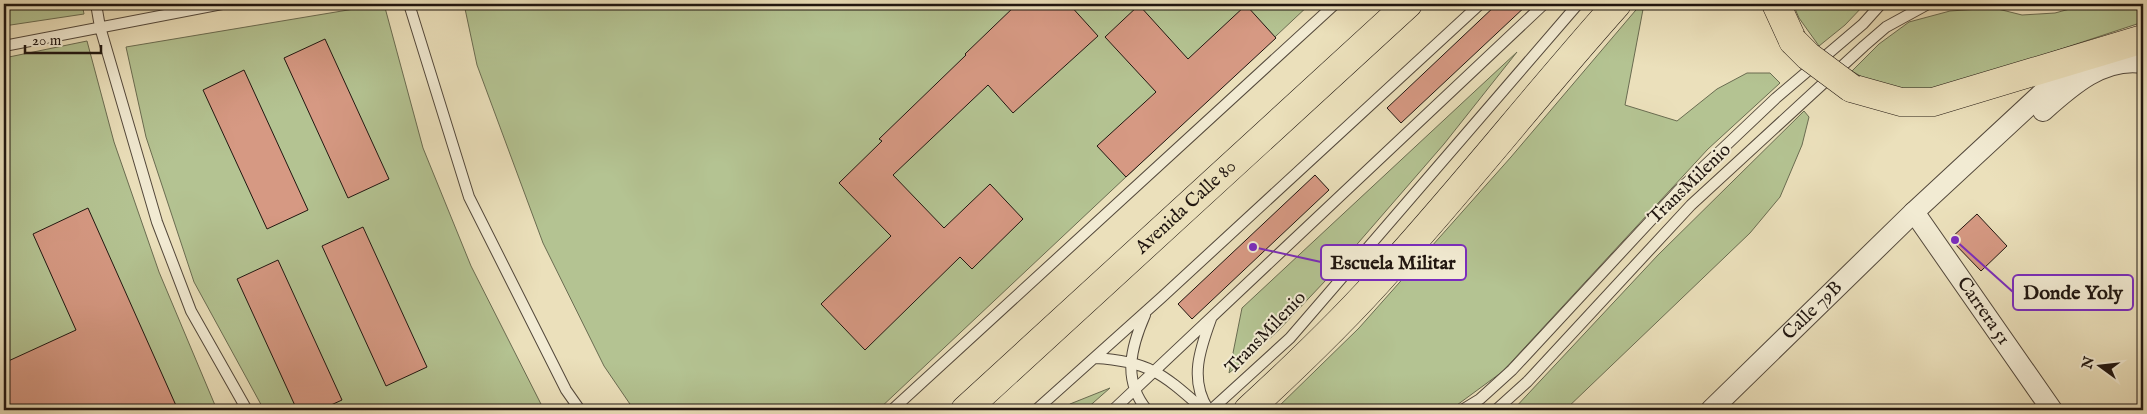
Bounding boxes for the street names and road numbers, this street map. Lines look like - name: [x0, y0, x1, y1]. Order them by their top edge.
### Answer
- street label: TransMilenio: [1643, 138, 1737, 230]
- street label: Avenida Calle 80: [1130, 155, 1242, 260]
- street label: Carrera 51: [1951, 272, 2015, 350]
- street label: Calle 79B: [1777, 276, 1848, 346]
- street label: TransMilenio: [1220, 286, 1312, 380]

